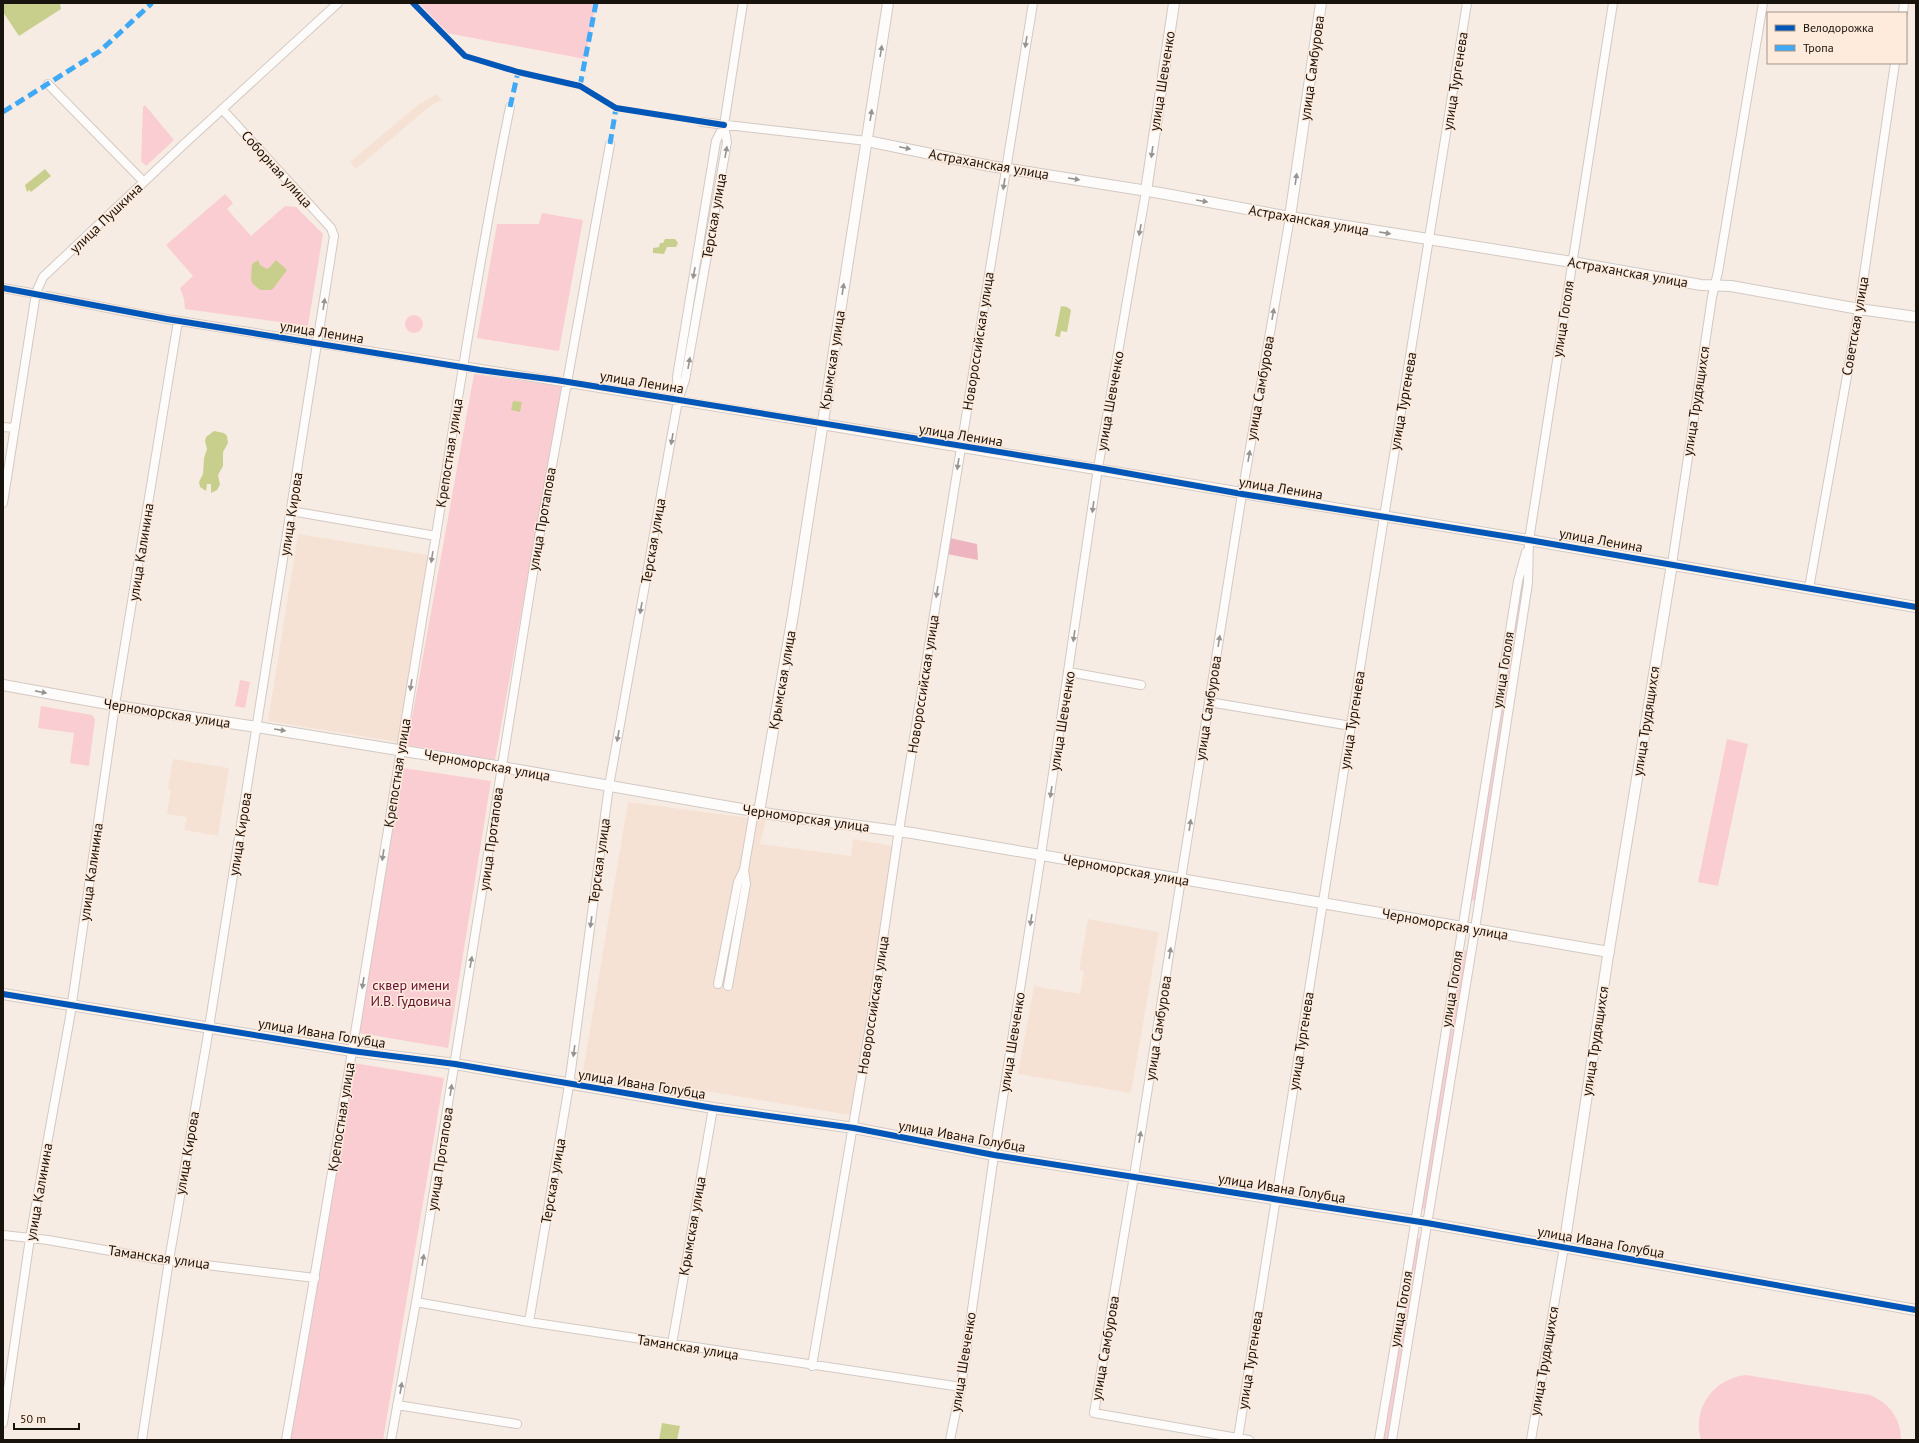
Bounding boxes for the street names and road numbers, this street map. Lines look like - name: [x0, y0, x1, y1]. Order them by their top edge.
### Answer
- street label: улица Самбурова: [1296, 14, 1328, 122]
- street label: улица Шевченко: [1145, 30, 1179, 132]
- street label: улица Тургенева: [1438, 30, 1472, 132]
- street label: Соборная улица: [237, 127, 317, 212]
- street label: Астраханская улица: [927, 145, 1051, 183]
- street label: Терская улица: [698, 172, 730, 260]
- street label: улица Пушкина: [66, 179, 146, 257]
- street label: Астраханская улица: [1247, 201, 1371, 239]
- street label: Астраханская улица: [1566, 253, 1690, 291]
- street label: Новороссийская улица: [958, 270, 998, 412]
- street label: Советская улица: [1837, 275, 1873, 377]
- street label: улица Гоголя: [1548, 279, 1578, 359]
- street label: Крымская улица: [815, 309, 849, 411]
- street label: улица Ленина: [279, 316, 365, 348]
- street label: улица Самбурова: [1242, 334, 1278, 442]
- street label: улица Трудящихся: [1678, 345, 1714, 457]
- street label: улица Шевченко: [1092, 350, 1128, 452]
- street label: улица Тургенева: [1385, 350, 1421, 452]
- street label: улица Ленина: [599, 366, 685, 398]
- street label: Крепостная улица: [431, 397, 467, 509]
- street label: улица Ленина: [918, 419, 1004, 451]
- street label: улица Протапова: [524, 466, 560, 572]
- street label: улица Кирова: [275, 471, 307, 557]
- street label: улица Ленина: [1238, 472, 1324, 504]
- street label: Терская улица: [637, 497, 669, 585]
- street label: улица Калинина: [124, 502, 158, 602]
- street label: улица Ленина: [1558, 524, 1644, 556]
- street label: Новороссийская улица: [903, 613, 943, 755]
- street label: Крымская улица: [764, 629, 800, 731]
- street label: улица Гоголя: [1488, 630, 1518, 710]
- street label: улица Самбурова: [1191, 654, 1225, 762]
- street label: улица Трудящихся: [1628, 665, 1664, 777]
- street label: улица Тургенева: [1335, 669, 1369, 771]
- street label: улица Шевченко: [1045, 670, 1079, 772]
- street label: Черноморская улица: [102, 694, 232, 732]
- street label: Крепостная улица: [379, 717, 415, 829]
- street label: Черноморская улица: [422, 745, 552, 785]
- street label: улица Протапова: [475, 786, 507, 892]
- street label: улица Кирова: [224, 791, 256, 877]
- street label: Черноморская улица: [741, 800, 871, 836]
- street label: Терская улица: [584, 817, 614, 905]
- street label: улица Калинина: [75, 822, 107, 922]
- street label: Черноморская улица: [1061, 850, 1191, 890]
- street label: Черноморская улица: [1380, 904, 1510, 944]
- street label: Новороссийская улица: [853, 934, 893, 1076]
- street label: улица Гоголя: [1437, 949, 1467, 1029]
- street label: улица Самбурова: [1141, 974, 1175, 1082]
- street label: улица Трудящихся: [1577, 985, 1613, 1097]
- street label: улица Тургенева: [1284, 990, 1318, 1092]
- street label: улица Шевченко: [995, 991, 1029, 1093]
- street label: улица Ивана Голубца: [257, 1014, 387, 1052]
- street label: Крепостная улица: [323, 1061, 359, 1173]
- street label: улица Ивана Голубца: [577, 1065, 707, 1103]
- street label: улица Протапова: [423, 1106, 457, 1212]
- street label: улица Кирова: [171, 1110, 203, 1196]
- street label: улица Ивана Голубца: [897, 1116, 1027, 1156]
- street label: Терская улица: [537, 1137, 569, 1225]
- street label: улица Калинина: [22, 1142, 56, 1242]
- street label: улица Ивана Голубца: [1217, 1169, 1347, 1207]
- street label: Крымская улица: [674, 1175, 710, 1277]
- street label: улица Ивана Голубца: [1536, 1222, 1666, 1262]
- street label: Таманская улица: [107, 1241, 211, 1273]
- street label: улица Гоголя: [1385, 1269, 1417, 1349]
- street label: улица Самбурова: [1087, 1294, 1123, 1402]
- street label: улица Трудящихся: [1525, 1305, 1563, 1417]
- street label: улица Тургенева: [1233, 1309, 1267, 1411]
- street label: улица Шевченко: [946, 1311, 980, 1413]
- street label: Таманская улица: [636, 1330, 740, 1364]

